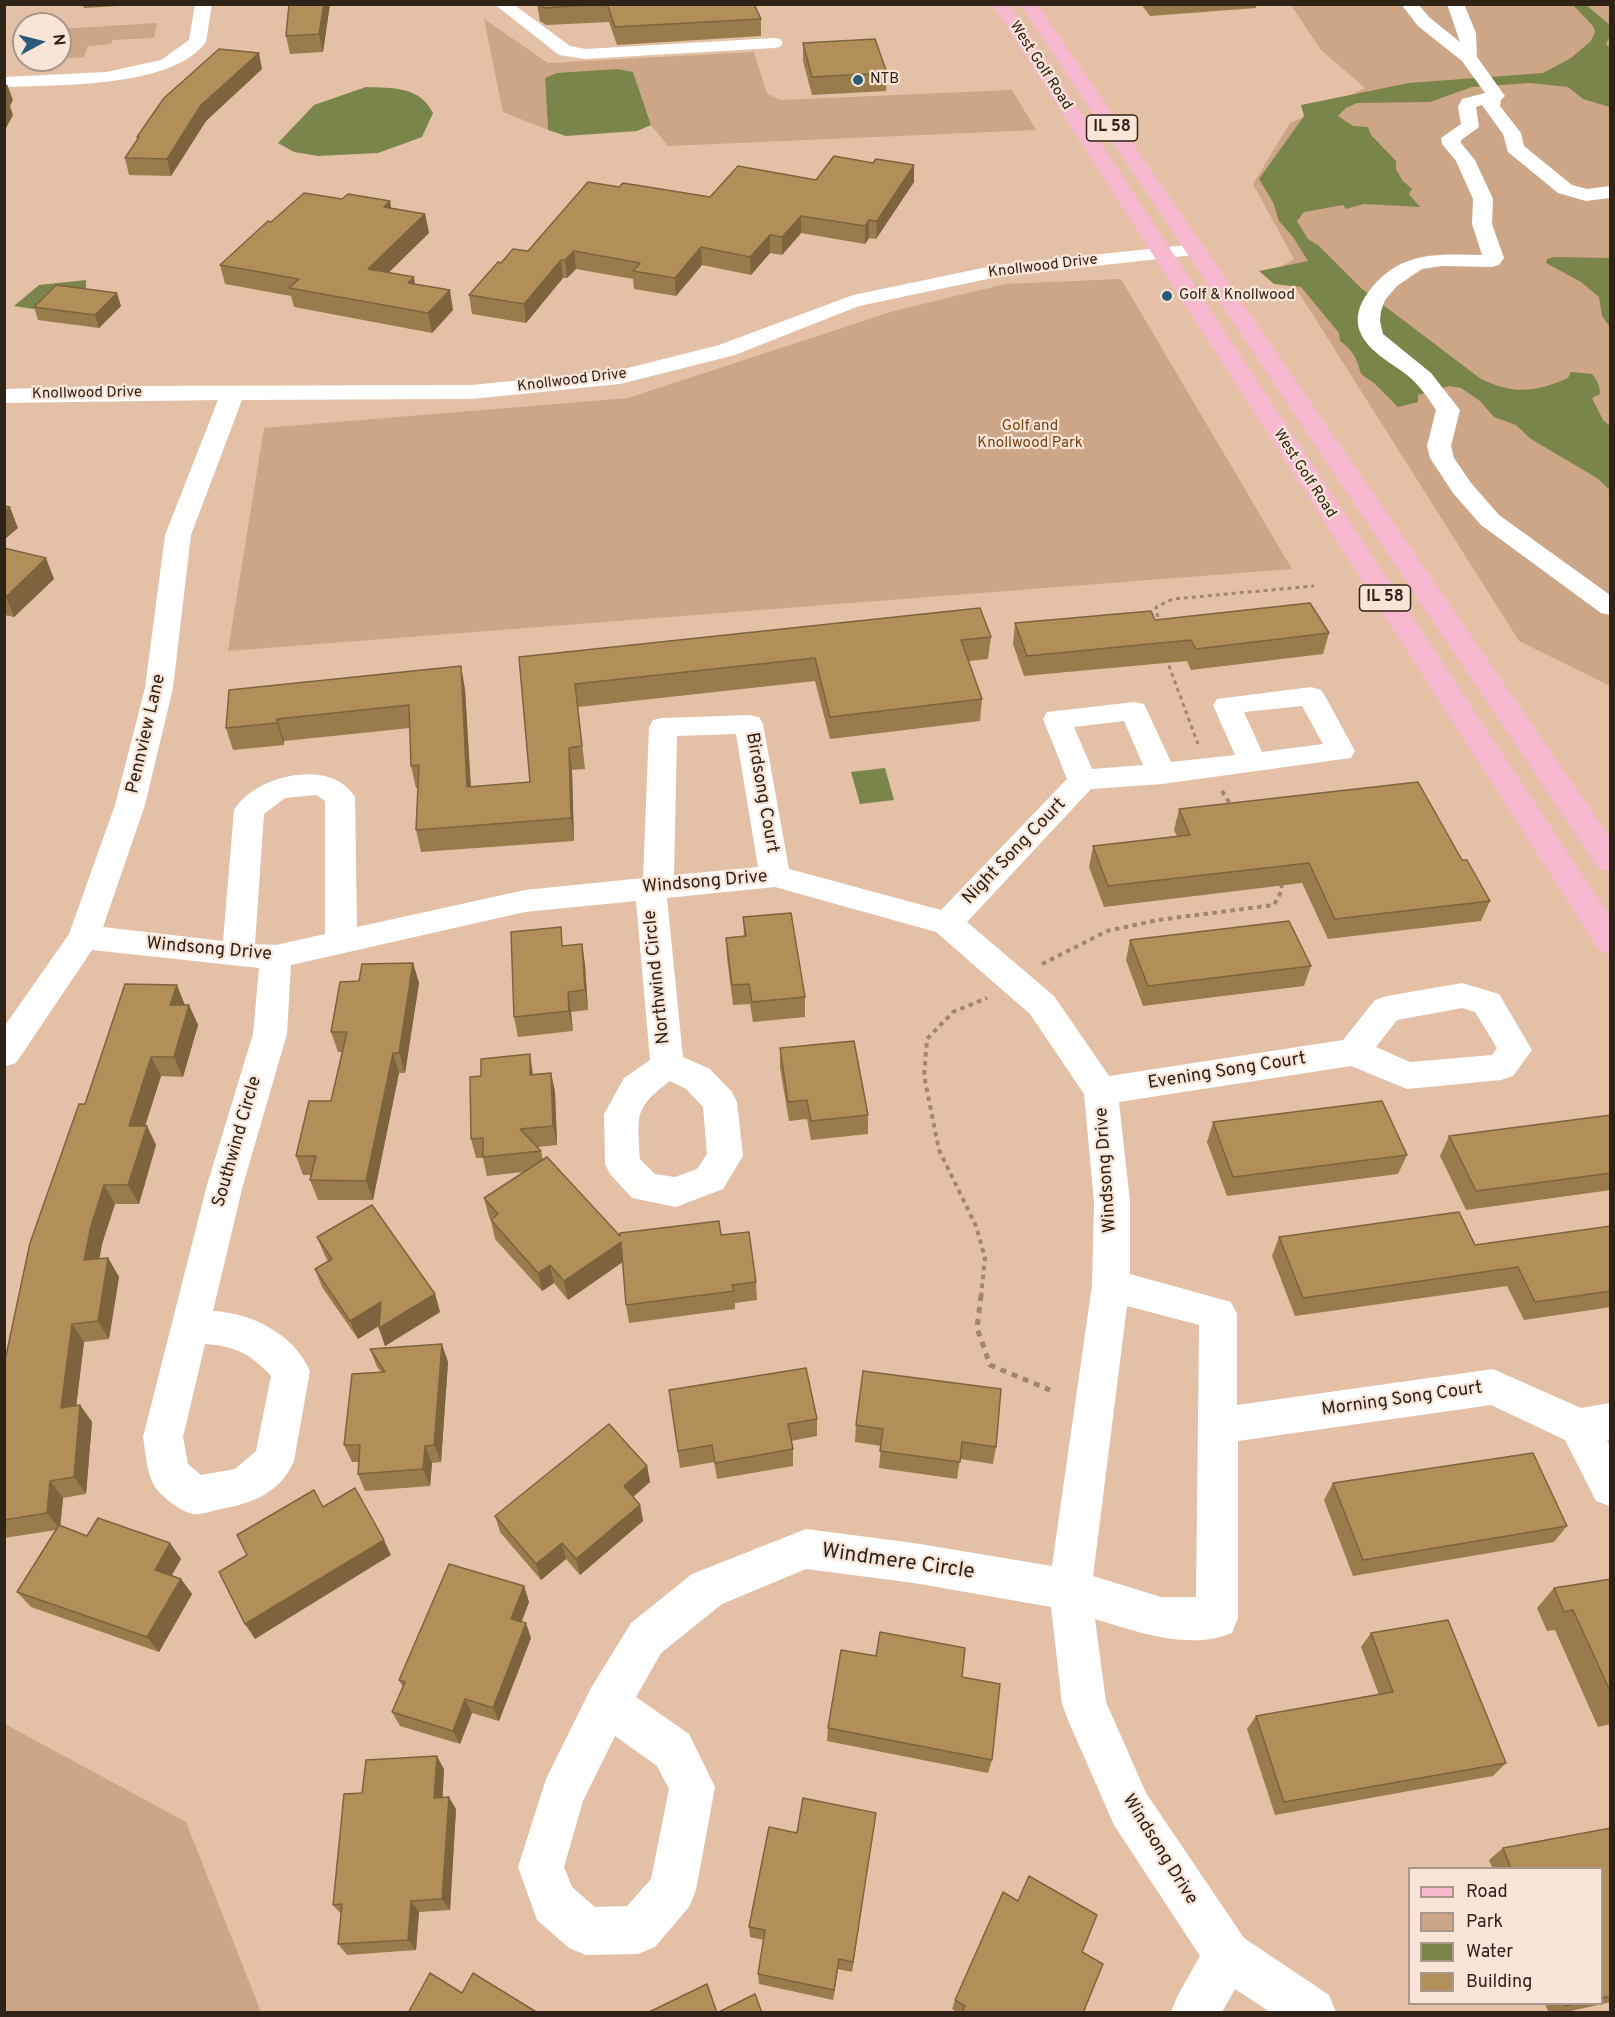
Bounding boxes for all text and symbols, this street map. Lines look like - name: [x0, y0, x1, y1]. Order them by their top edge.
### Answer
- north arrow: [12, 12, 72, 72]
- street label: West Golf Road: [1005, 18, 1075, 114]
- text: N: [47, 33, 69, 47]
- place label: NTB: [870, 71, 899, 89]
- marker: NTB: [851, 73, 865, 87]
- road number: IL 58: [1086, 115, 1138, 141]
- street label: Knollwood Drive: [987, 251, 1099, 283]
- place label: Golf & Knollwood: [1179, 287, 1295, 305]
- marker: Golf & Knollwood: [1160, 289, 1174, 303]
- street label: Knollwood Drive: [516, 365, 628, 397]
- street label: Knollwood Drive: [32, 384, 142, 404]
- park label: Golf and Knollwood Park: [977, 418, 1083, 453]
- street label: West Golf Road: [1269, 426, 1339, 522]
- road number: IL 58: [1360, 585, 1410, 611]
- street label: Pennview Lane: [123, 672, 171, 796]
- street label: Birdsong Court: [740, 731, 782, 855]
- street label: Night Song Court: [959, 794, 1071, 910]
- street label: Windsong Drive: [641, 867, 769, 899]
- street label: Northwind Circle: [640, 909, 676, 1045]
- street label: Windsong Drive: [145, 934, 273, 966]
- street label: Evening Song Court: [1146, 1049, 1308, 1095]
- street label: Southwind Circle: [209, 1074, 267, 1210]
- street label: Windsong Drive: [1092, 1106, 1122, 1234]
- street label: Morning Song Court: [1320, 1378, 1484, 1422]
- street label: Windmere Circle: [820, 1540, 976, 1586]
- street label: Windsong Drive: [1116, 1791, 1202, 1909]
- legend: [1408, 1867, 1603, 2005]
- text: Road: [1466, 1881, 1508, 1904]
- text: Park: [1466, 1911, 1503, 1934]
- text: Water: [1466, 1941, 1513, 1964]
- text: Building: [1466, 1971, 1532, 1994]

